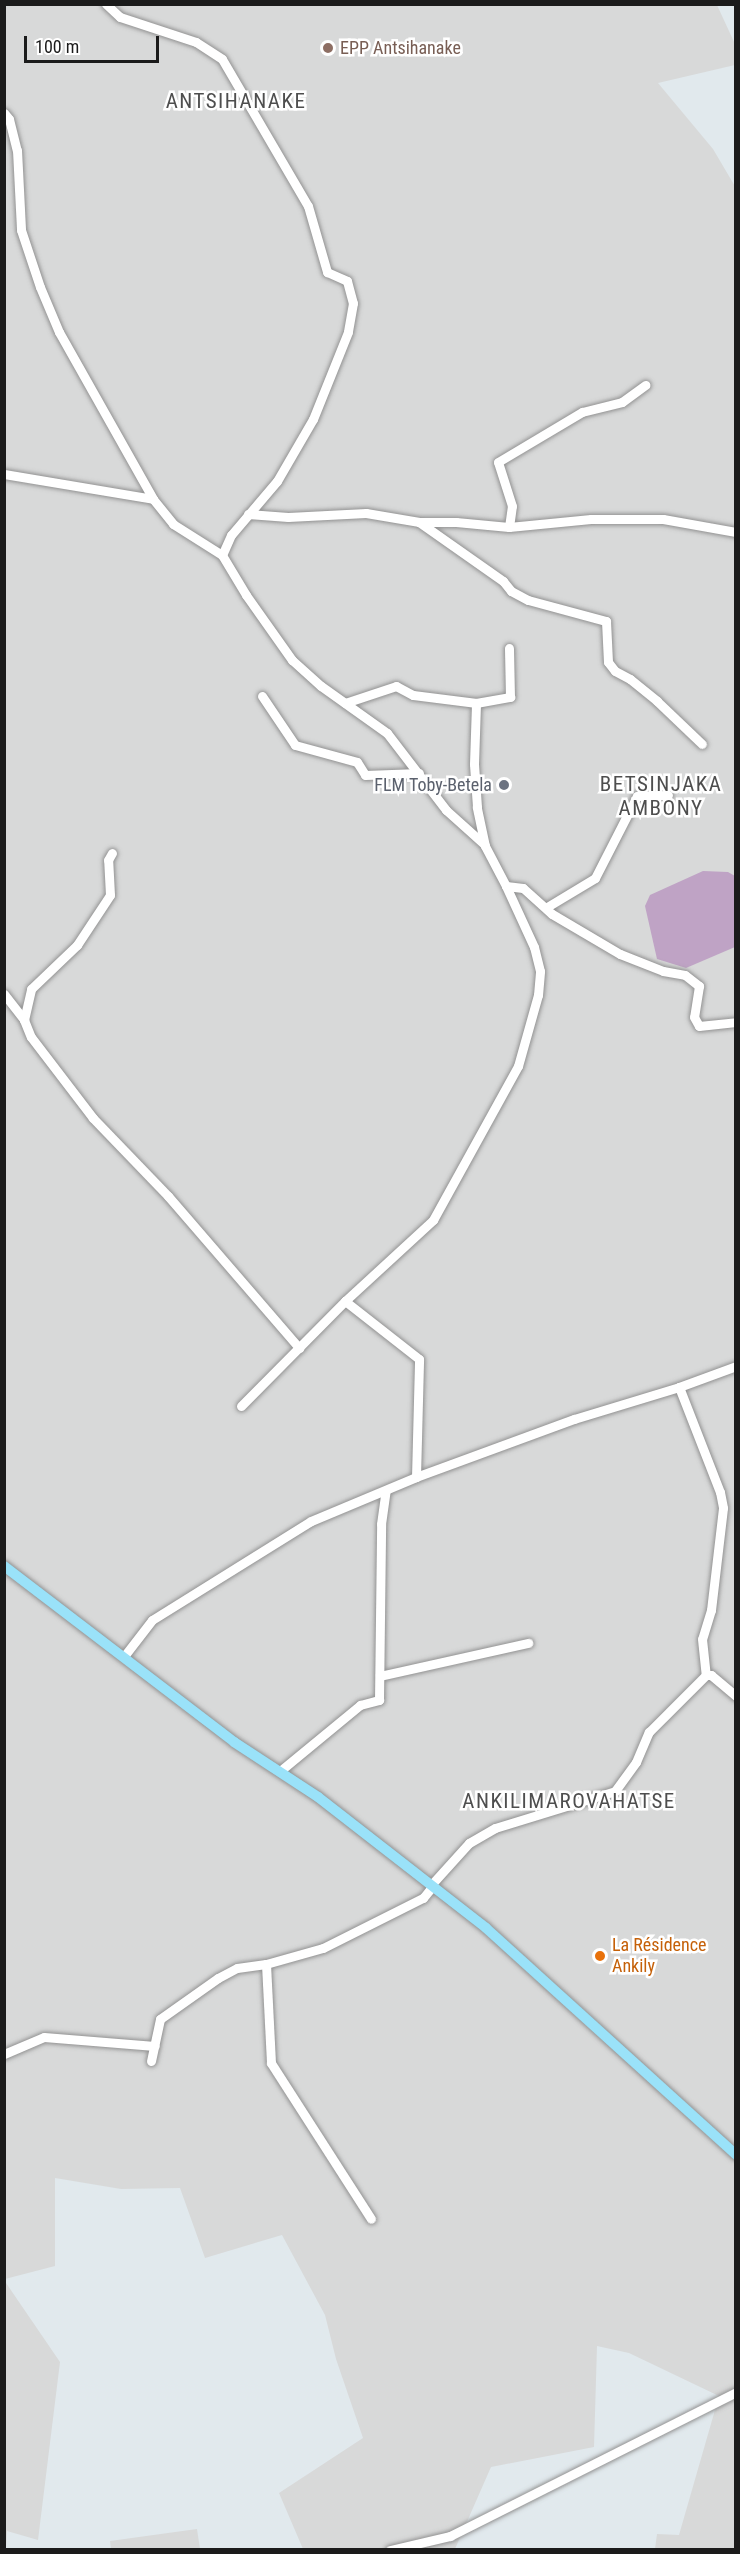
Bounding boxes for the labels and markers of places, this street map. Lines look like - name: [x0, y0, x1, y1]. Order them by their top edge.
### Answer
- place label: EPP Antsihanake: [340, 37, 461, 59]
- marker: EPP Antsihanake: [321, 41, 335, 55]
- place label: FLM Toby-Betela: [374, 774, 492, 796]
- marker: FLM Toby-Betela: [497, 778, 511, 792]
- place label: La Résidence Ankily: [612, 1935, 706, 1978]
- marker: La Résidence Ankily: [593, 1949, 607, 1963]

